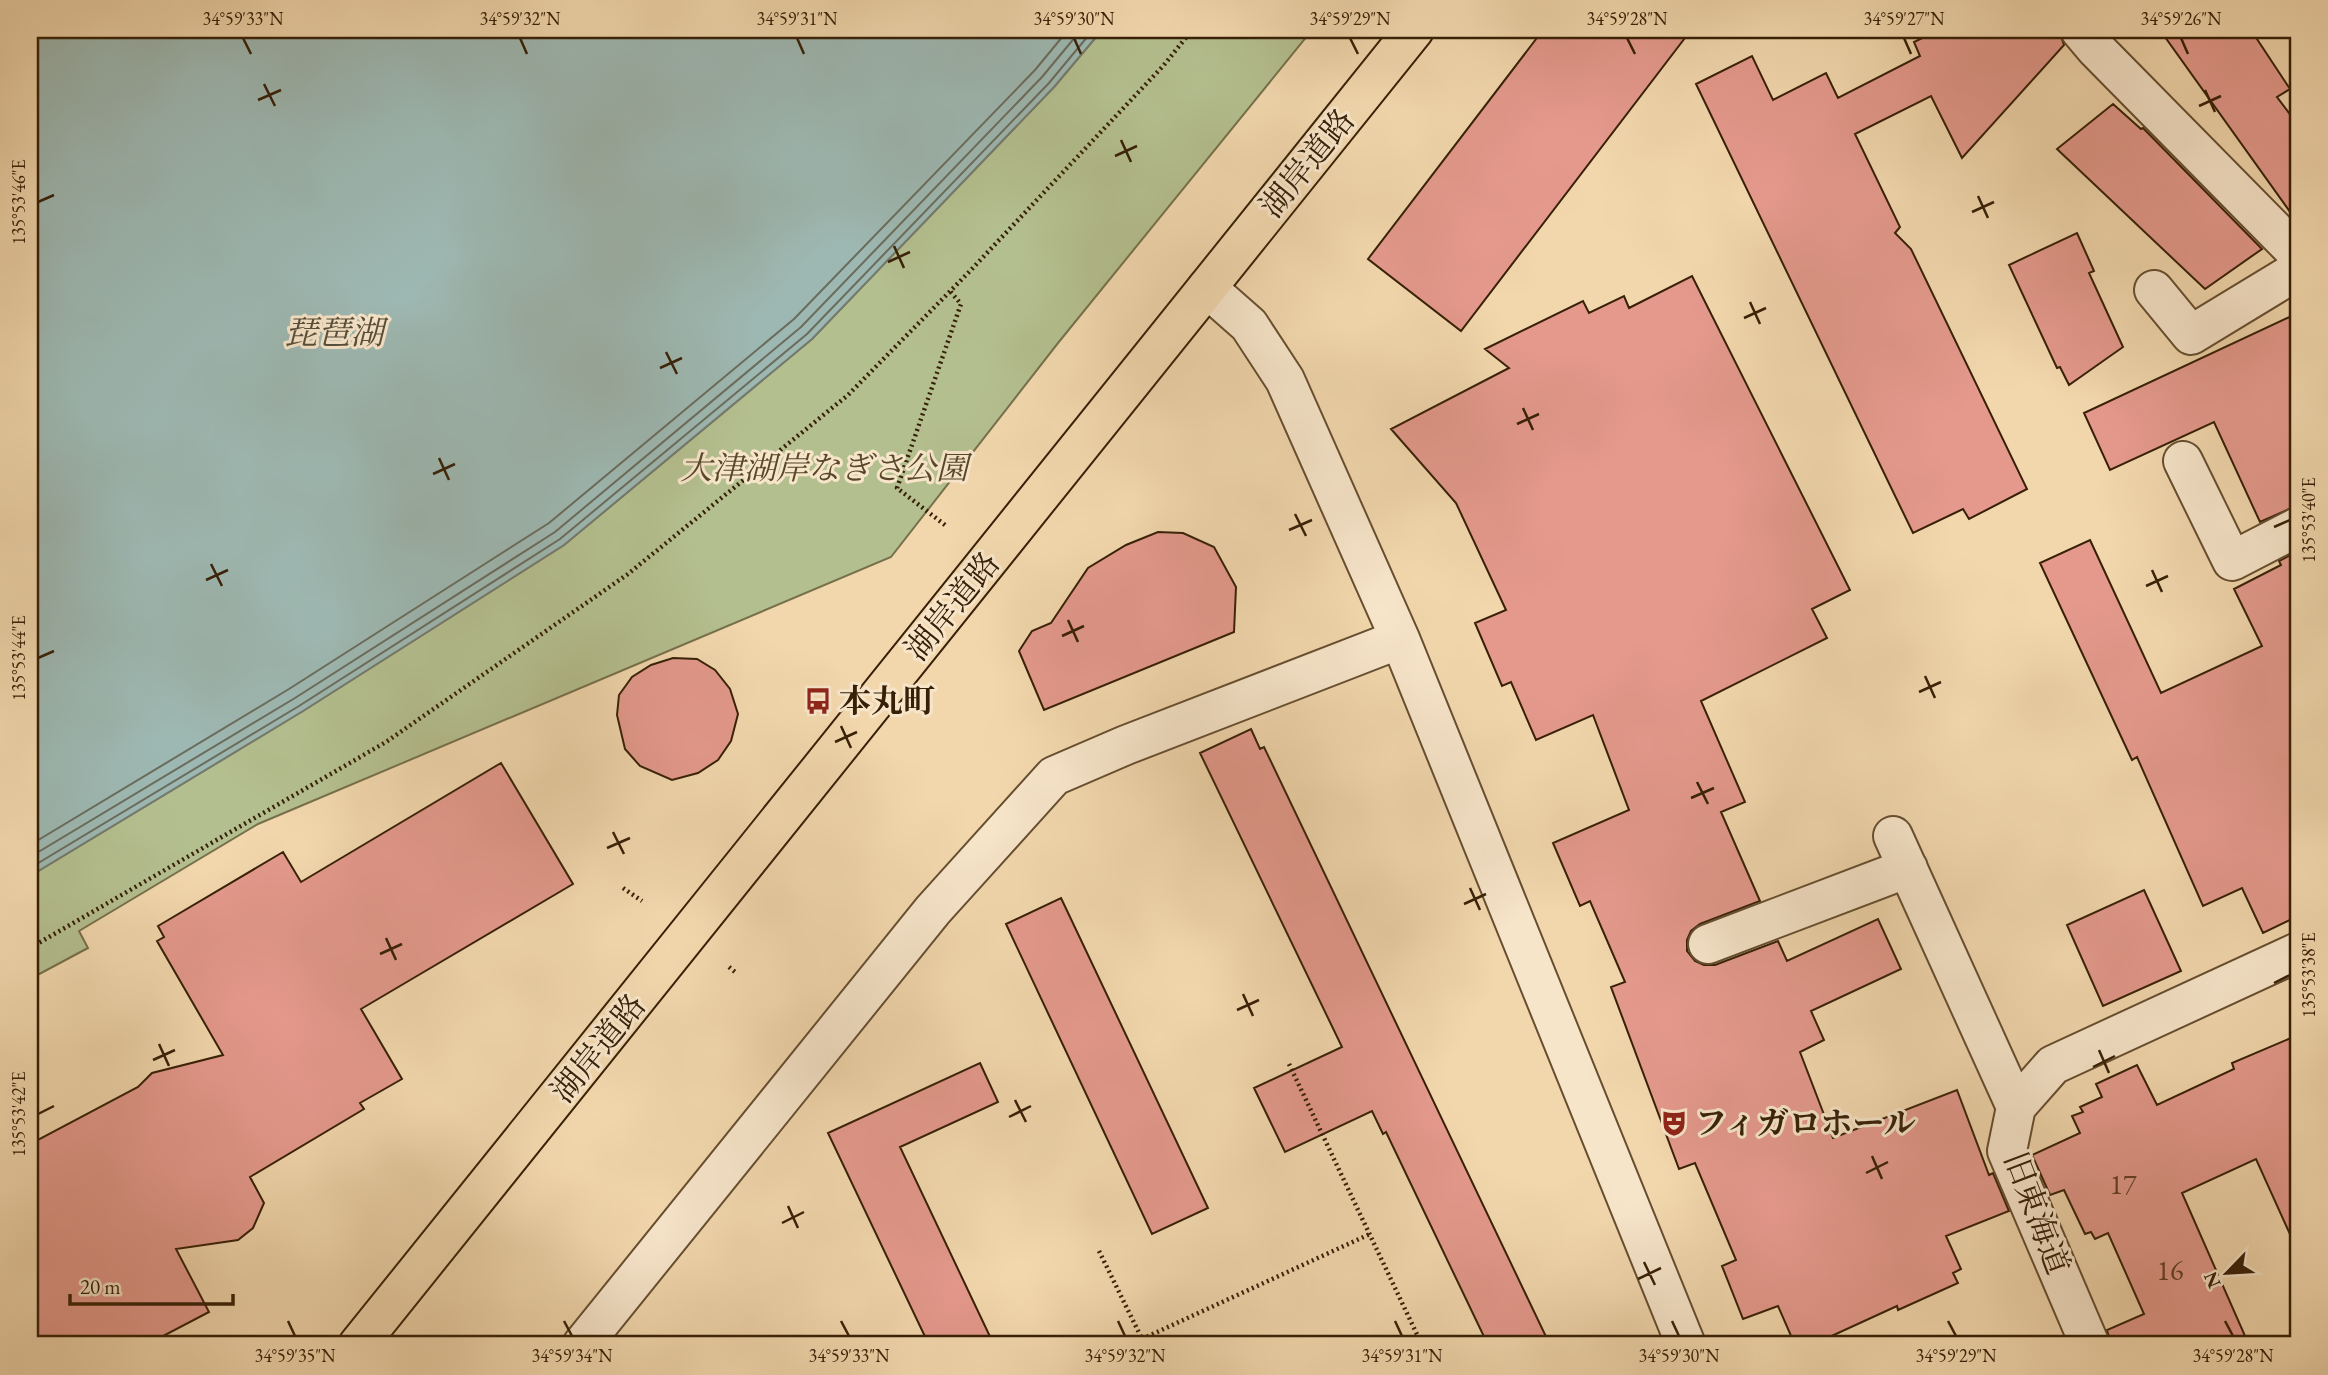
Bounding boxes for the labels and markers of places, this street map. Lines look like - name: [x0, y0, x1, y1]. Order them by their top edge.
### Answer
- place label: 本丸町: [839, 680, 935, 722]
- bus stop icon: 本丸町: [803, 686, 833, 716]
- place label: フィガロホール: [1695, 1102, 1916, 1144]
- theatre icon: フィガロホール: [1659, 1108, 1689, 1138]

